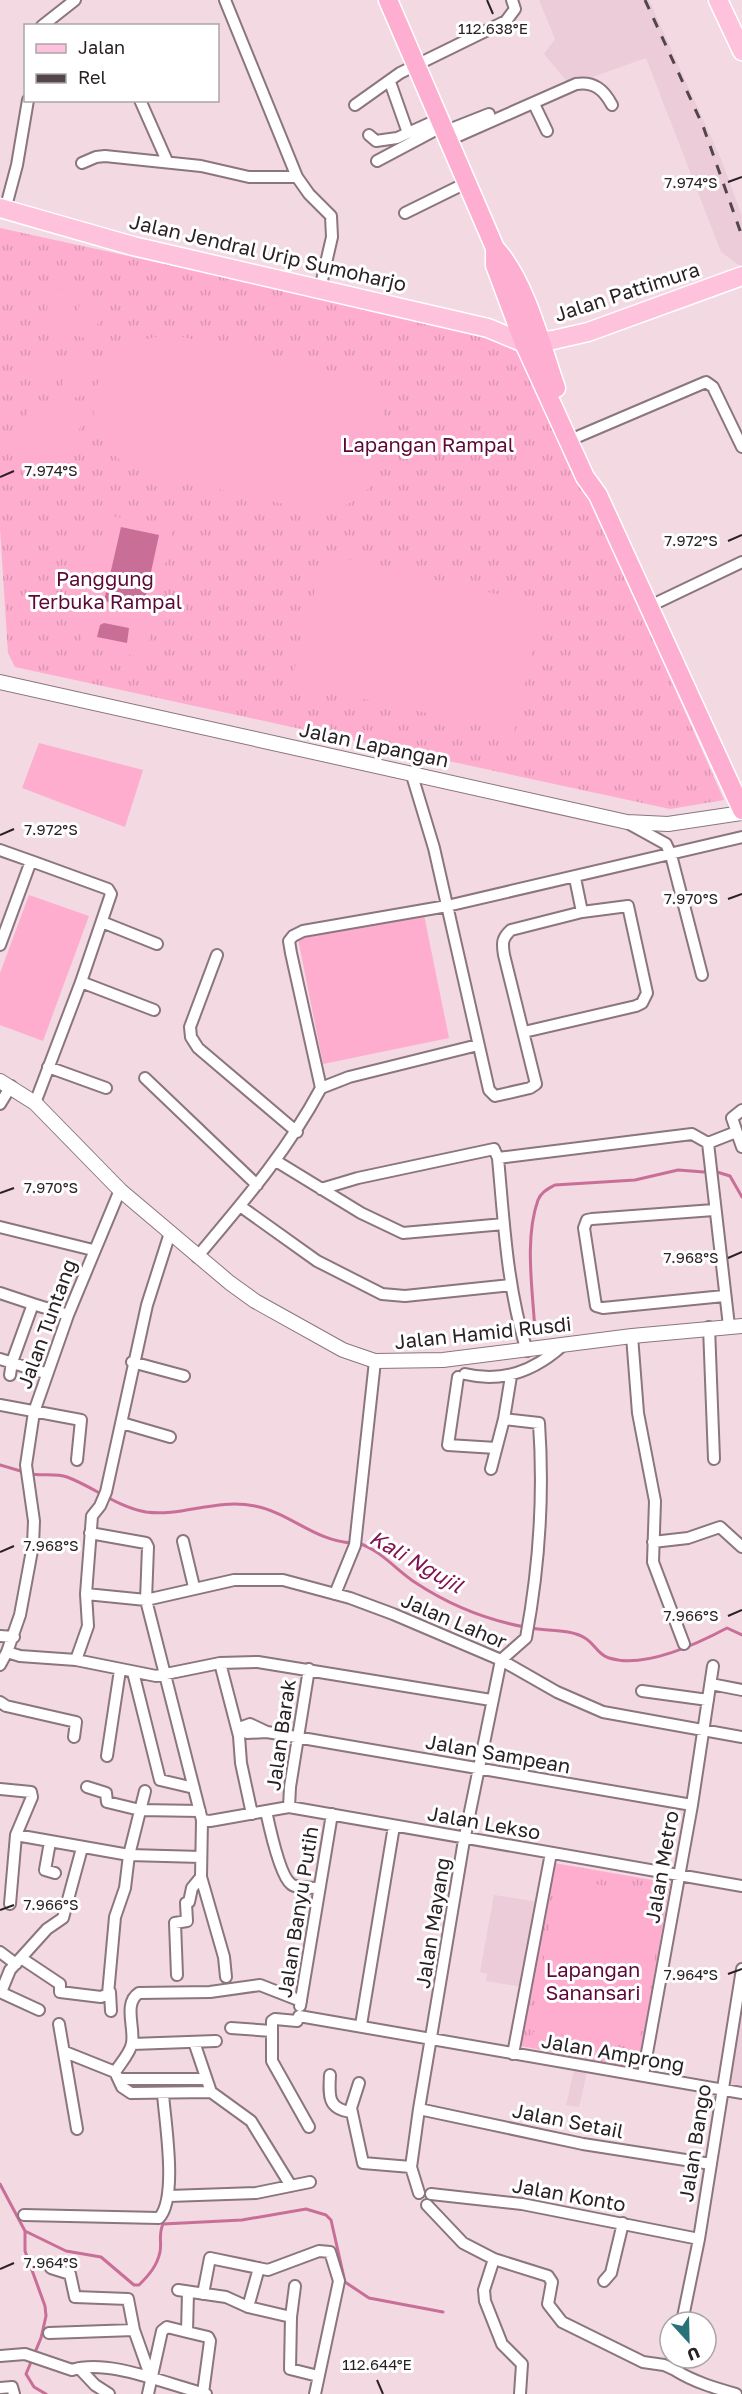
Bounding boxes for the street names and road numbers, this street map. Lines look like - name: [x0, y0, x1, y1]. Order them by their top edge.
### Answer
- street label: Jalan Jendral Urip Sumoharjo: [127, 208, 409, 296]
- street label: Jalan Pattimura: [551, 256, 702, 326]
- street label: Jalan Lapangan: [297, 716, 451, 772]
- street label: Jalan Tuntang: [12, 1256, 81, 1392]
- street label: Jalan Hamid Rusdi: [393, 1311, 573, 1353]
- street label: Jalan Lahor: [398, 1587, 511, 1653]
- street label: Jalan Barak: [260, 1678, 300, 1792]
- street label: Jalan Sampean: [424, 1728, 572, 1778]
- street label: Jalan Lekso: [426, 1800, 542, 1844]
- street label: Jalan Metro: [639, 1809, 683, 1925]
- street label: Jalan Banyu Putih: [272, 1824, 322, 1999]
- street label: Jalan Mayang: [410, 1856, 454, 1990]
- street label: Jalan Amprong: [540, 2028, 687, 2076]
- street label: Jalan Bango: [673, 2082, 715, 2203]
- street label: Jalan Setail: [511, 2097, 626, 2143]
- street label: Jalan Konto: [511, 2172, 628, 2216]

